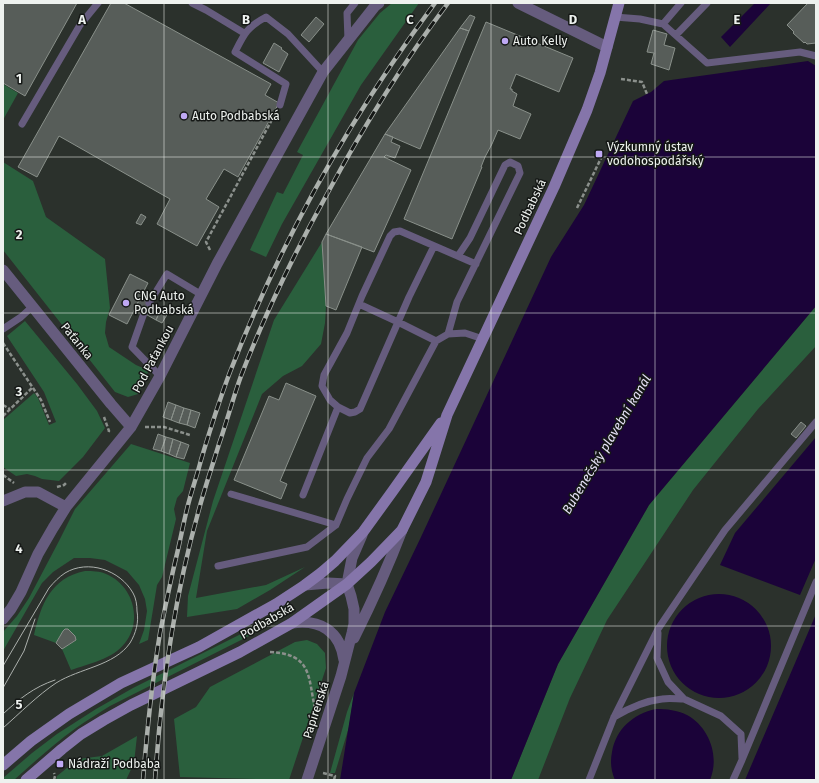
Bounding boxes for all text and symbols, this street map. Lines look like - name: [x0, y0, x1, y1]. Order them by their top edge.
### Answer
- text: A: [77, 12, 86, 27]
- text: B: [242, 12, 250, 27]
- text: C: [406, 12, 414, 27]
- text: D: [569, 12, 578, 27]
- text: E: [734, 12, 741, 27]
- place label: Auto Kelly: [513, 34, 568, 48]
- marker: Auto Kelly: [500, 36, 510, 46]
- text: 1: [16, 71, 22, 86]
- place label: Auto Podbabská: [192, 109, 280, 123]
- marker: Auto Podbabská: [179, 111, 189, 121]
- place label: Výzkumný ústav vodohospodářský: [607, 140, 704, 168]
- marker: Výzkumný ústav vodohospodářský: [594, 149, 604, 159]
- street label: Podbabská: [511, 177, 549, 237]
- text: 2: [16, 227, 23, 242]
- place label: CNG Auto Podbabská: [134, 289, 194, 317]
- marker: CNG Auto Podbabská: [121, 298, 131, 308]
- street label: Paťanka: [58, 320, 96, 362]
- street label: Pod Paťankou: [129, 323, 177, 395]
- water label: Bubenečský plavební kanál: [559, 372, 654, 516]
- text: 3: [15, 384, 23, 399]
- text: 4: [15, 541, 23, 556]
- street label: Podbabská: [238, 600, 296, 642]
- street label: Papírenská: [300, 680, 332, 740]
- text: 5: [16, 697, 23, 712]
- place label: Nádraží Podbaba: [68, 757, 160, 771]
- marker: Nádraží Podbaba: [55, 759, 65, 769]

